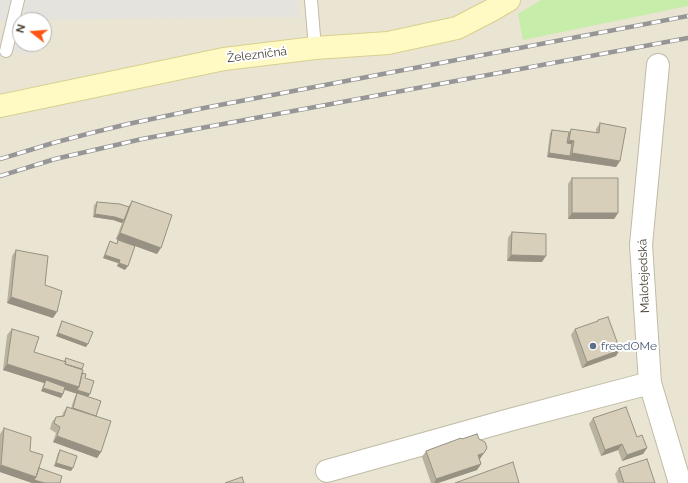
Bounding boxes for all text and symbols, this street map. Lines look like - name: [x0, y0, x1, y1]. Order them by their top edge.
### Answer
- north arrow: [12, 12, 52, 52]
- text: N: [14, 23, 28, 35]
- street label: Železničná: [226, 44, 288, 66]
- street label: Malotejedská: [636, 239, 652, 313]
- place label: freedOMe: [601, 339, 657, 353]
- marker: freedOMe: [588, 341, 598, 351]

